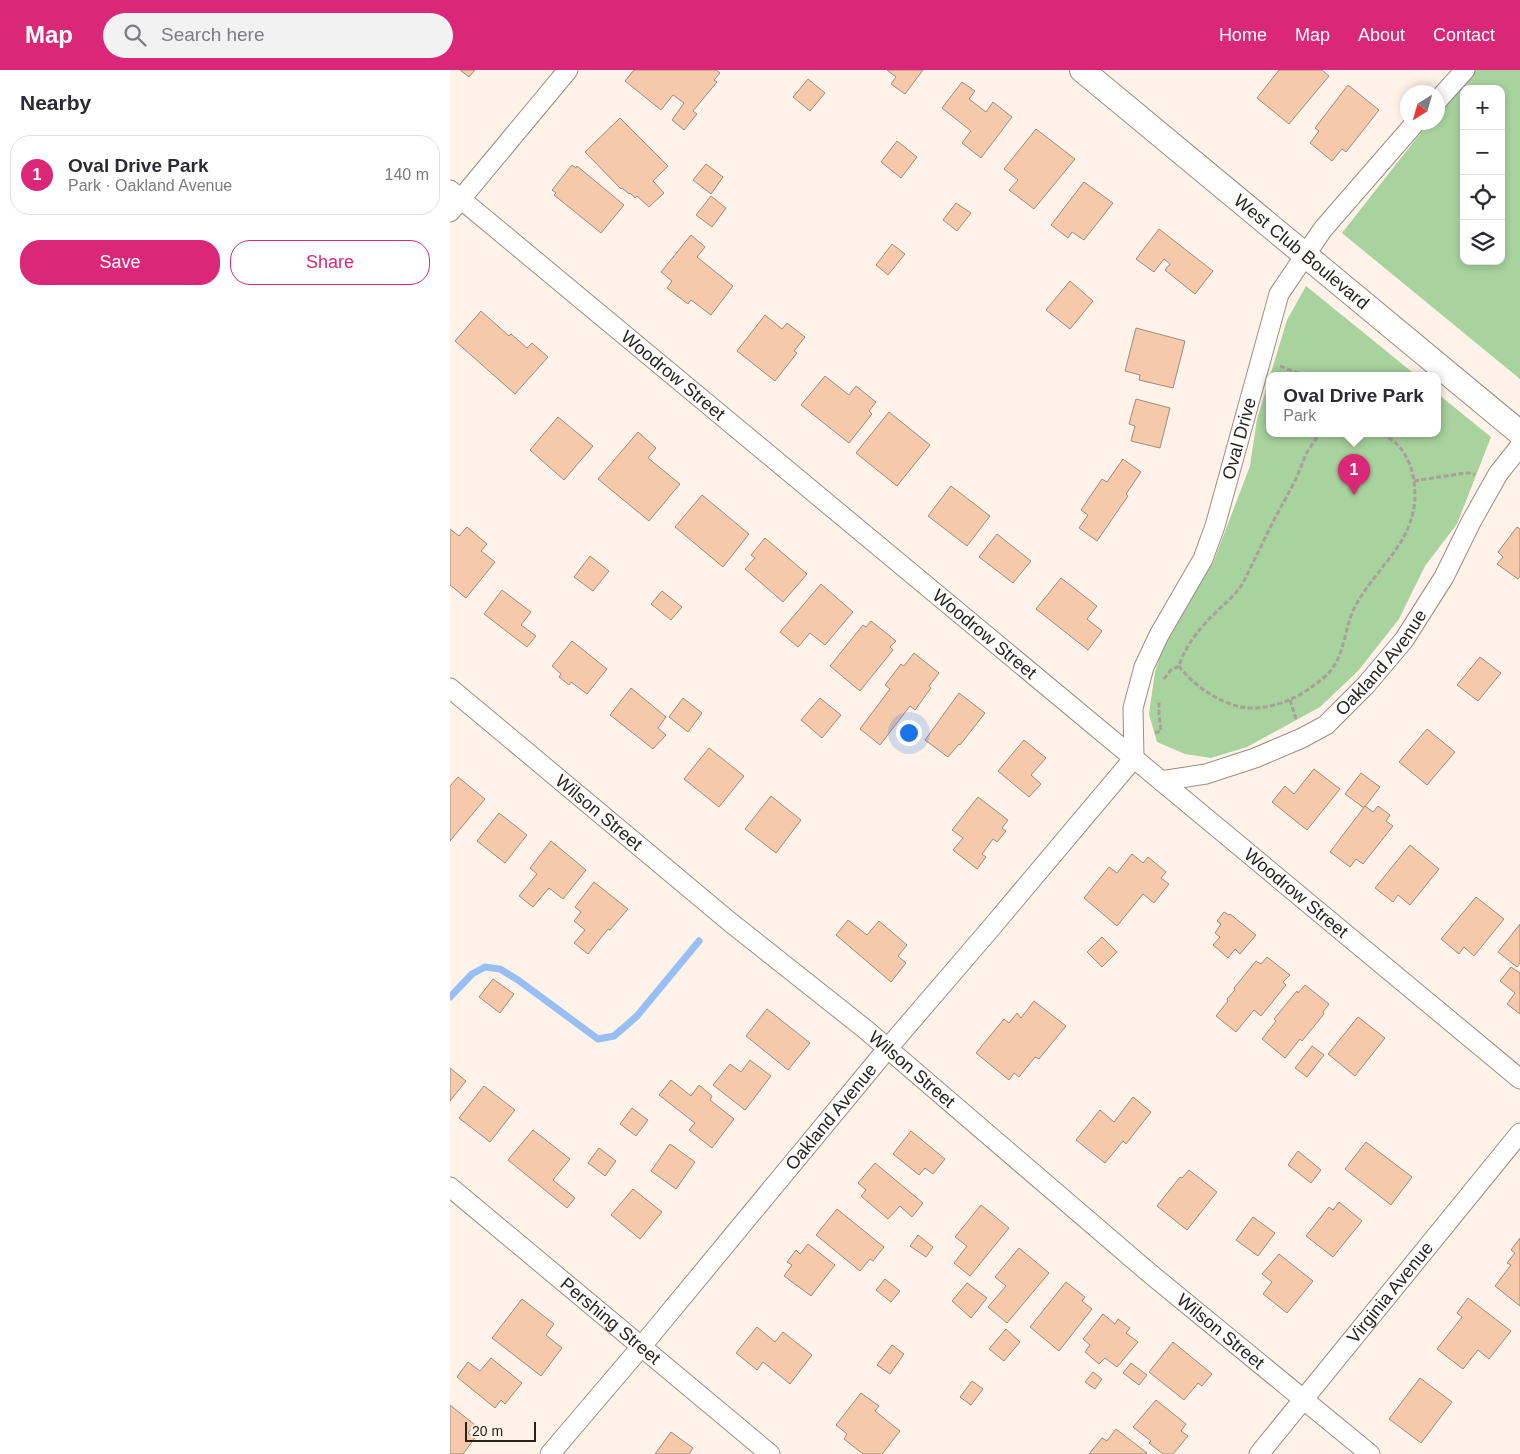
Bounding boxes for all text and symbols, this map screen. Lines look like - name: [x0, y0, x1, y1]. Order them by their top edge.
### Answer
- search box: [103, 13, 453, 58]
- text: Map: [25, 21, 73, 48]
- icon: search: [121, 21, 149, 49]
- text: Search here: [161, 24, 265, 45]
- text: Home: [1219, 25, 1267, 45]
- text: Map: [1295, 25, 1330, 45]
- text: About: [1358, 25, 1405, 45]
- text: Contact: [1433, 25, 1495, 45]
- north arrow: [1400, 85, 1445, 130]
- map controls: [1460, 85, 1505, 265]
- button: +: [1460, 85, 1505, 130]
- text: Nearby: [20, 91, 91, 114]
- button: −: [1460, 130, 1505, 175]
- text: Oval Drive Park: [68, 155, 208, 176]
- text: 1: [33, 166, 41, 183]
- text: 140 m: [385, 166, 429, 183]
- button: locate: [1460, 175, 1505, 220]
- text: Park · Oakland Avenue: [68, 177, 232, 194]
- street label: West Club Boulevard: [1230, 190, 1373, 313]
- button: layers: [1460, 220, 1505, 265]
- button: Save: [20, 240, 220, 285]
- button: Share: [230, 240, 430, 285]
- street label: Woodrow Street: [617, 326, 729, 424]
- popup: [1266, 372, 1441, 437]
- text: Oval Drive Park: [1283, 385, 1424, 406]
- street label: Oval Drive: [1218, 395, 1260, 482]
- text: Park: [1283, 407, 1316, 424]
- pin: 1: [1338, 454, 1370, 495]
- street label: Woodrow Street: [929, 585, 1041, 683]
- street label: Oakland Avenue: [1331, 606, 1431, 720]
- your location: [896, 720, 922, 746]
- street label: Wilson Street: [551, 770, 646, 854]
- street label: Woodrow Street: [1240, 844, 1352, 942]
- street label: Wilson Street: [865, 1027, 959, 1112]
- street label: Oakland Avenue: [781, 1060, 881, 1174]
- street label: Virginia Avenue: [1343, 1238, 1437, 1347]
- street label: Pershing Street: [556, 1273, 665, 1368]
- street label: Wilson Street: [1173, 1290, 1268, 1373]
- scale bar: [465, 1419, 536, 1442]
- text: 20 m: [472, 1423, 503, 1439]

